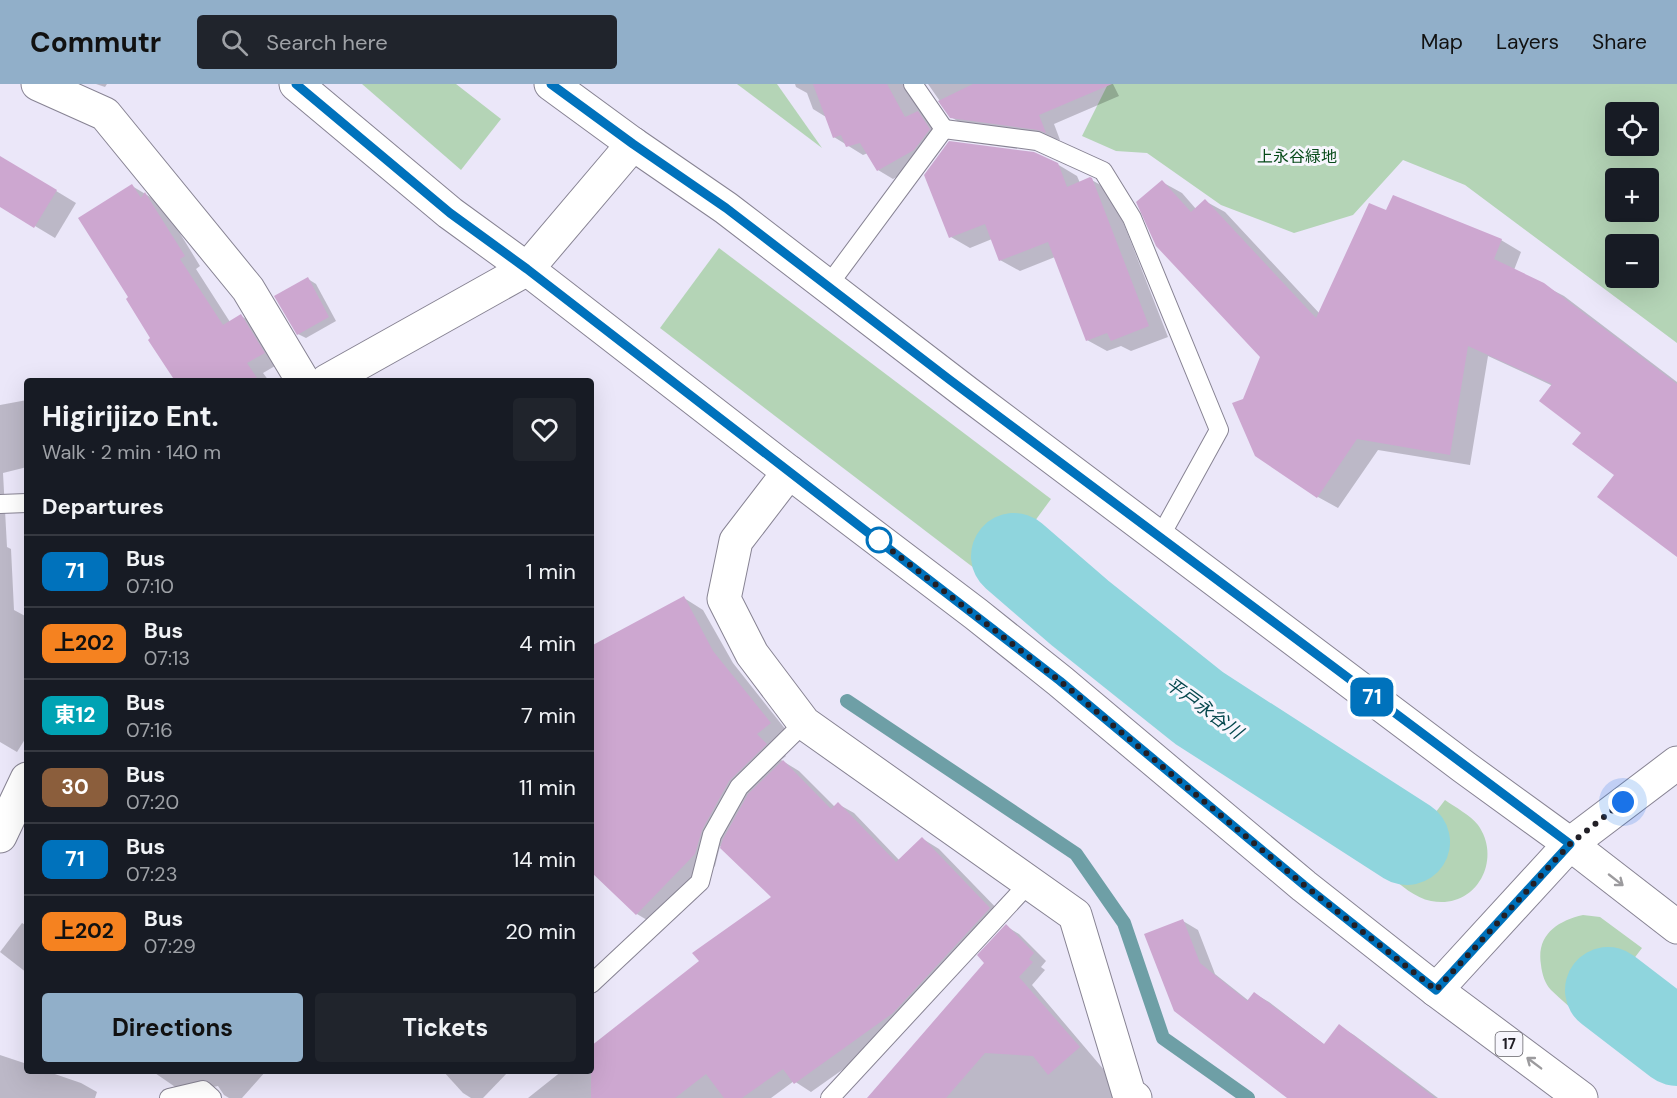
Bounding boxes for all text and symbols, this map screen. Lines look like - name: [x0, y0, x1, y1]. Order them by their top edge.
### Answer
- search box: [197, 15, 617, 69]
- text: Commutr: [30, 24, 161, 61]
- icon: search: [218, 26, 251, 59]
- text: Search here: [266, 28, 388, 57]
- text: Map: [1421, 28, 1463, 56]
- text: Layers: [1496, 28, 1559, 56]
- text: Share: [1592, 28, 1647, 56]
- map controls: [1605, 102, 1659, 288]
- button: locate: [1605, 102, 1659, 156]
- park label: 上永谷緑地: [1257, 146, 1337, 167]
- button: +: [1605, 168, 1659, 222]
- button: −: [1605, 234, 1659, 288]
- text: Higirijizo Ent.: [42, 398, 219, 435]
- button: heart: [513, 398, 576, 461]
- text: Walk · 2 min · 140 m: [42, 439, 221, 465]
- text: Departures: [42, 492, 164, 521]
- unlabelled marker: [866, 527, 892, 553]
- text: Bus: [126, 544, 165, 573]
- text: 71: [65, 557, 85, 585]
- text: 1 min: [526, 557, 576, 586]
- text: 07:10: [126, 573, 174, 599]
- text: Bus: [144, 616, 183, 645]
- text: 上202: [54, 629, 114, 657]
- text: 4 min: [519, 629, 576, 658]
- text: 07:13: [144, 645, 190, 671]
- water label: 平戸永谷川: [1161, 672, 1249, 745]
- line badge: 71: [1345, 678, 1399, 716]
- text: 71: [1362, 683, 1382, 711]
- text: Bus: [126, 688, 165, 717]
- text: 東12: [55, 701, 95, 729]
- text: 7 min: [521, 701, 576, 730]
- text: 07:16: [126, 717, 173, 743]
- text: Bus: [126, 760, 165, 789]
- text: 30: [61, 773, 89, 801]
- text: 11 min: [519, 773, 576, 802]
- your location: [1608, 787, 1638, 817]
- text: 07:20: [126, 789, 179, 815]
- text: Bus: [126, 832, 165, 861]
- text: 71: [65, 845, 85, 873]
- text: 14 min: [512, 845, 576, 874]
- text: 07:23: [126, 861, 177, 887]
- one-way arrow: [1608, 873, 1624, 886]
- text: Bus: [144, 904, 183, 933]
- text: 上202: [54, 917, 114, 945]
- text: 20 min: [505, 917, 576, 946]
- text: 07:29: [144, 933, 196, 959]
- button: Directions: [42, 993, 303, 1062]
- button: Tickets: [315, 993, 576, 1062]
- road number: 17: [1496, 1032, 1522, 1056]
- one-way arrow: [1526, 1056, 1542, 1069]

